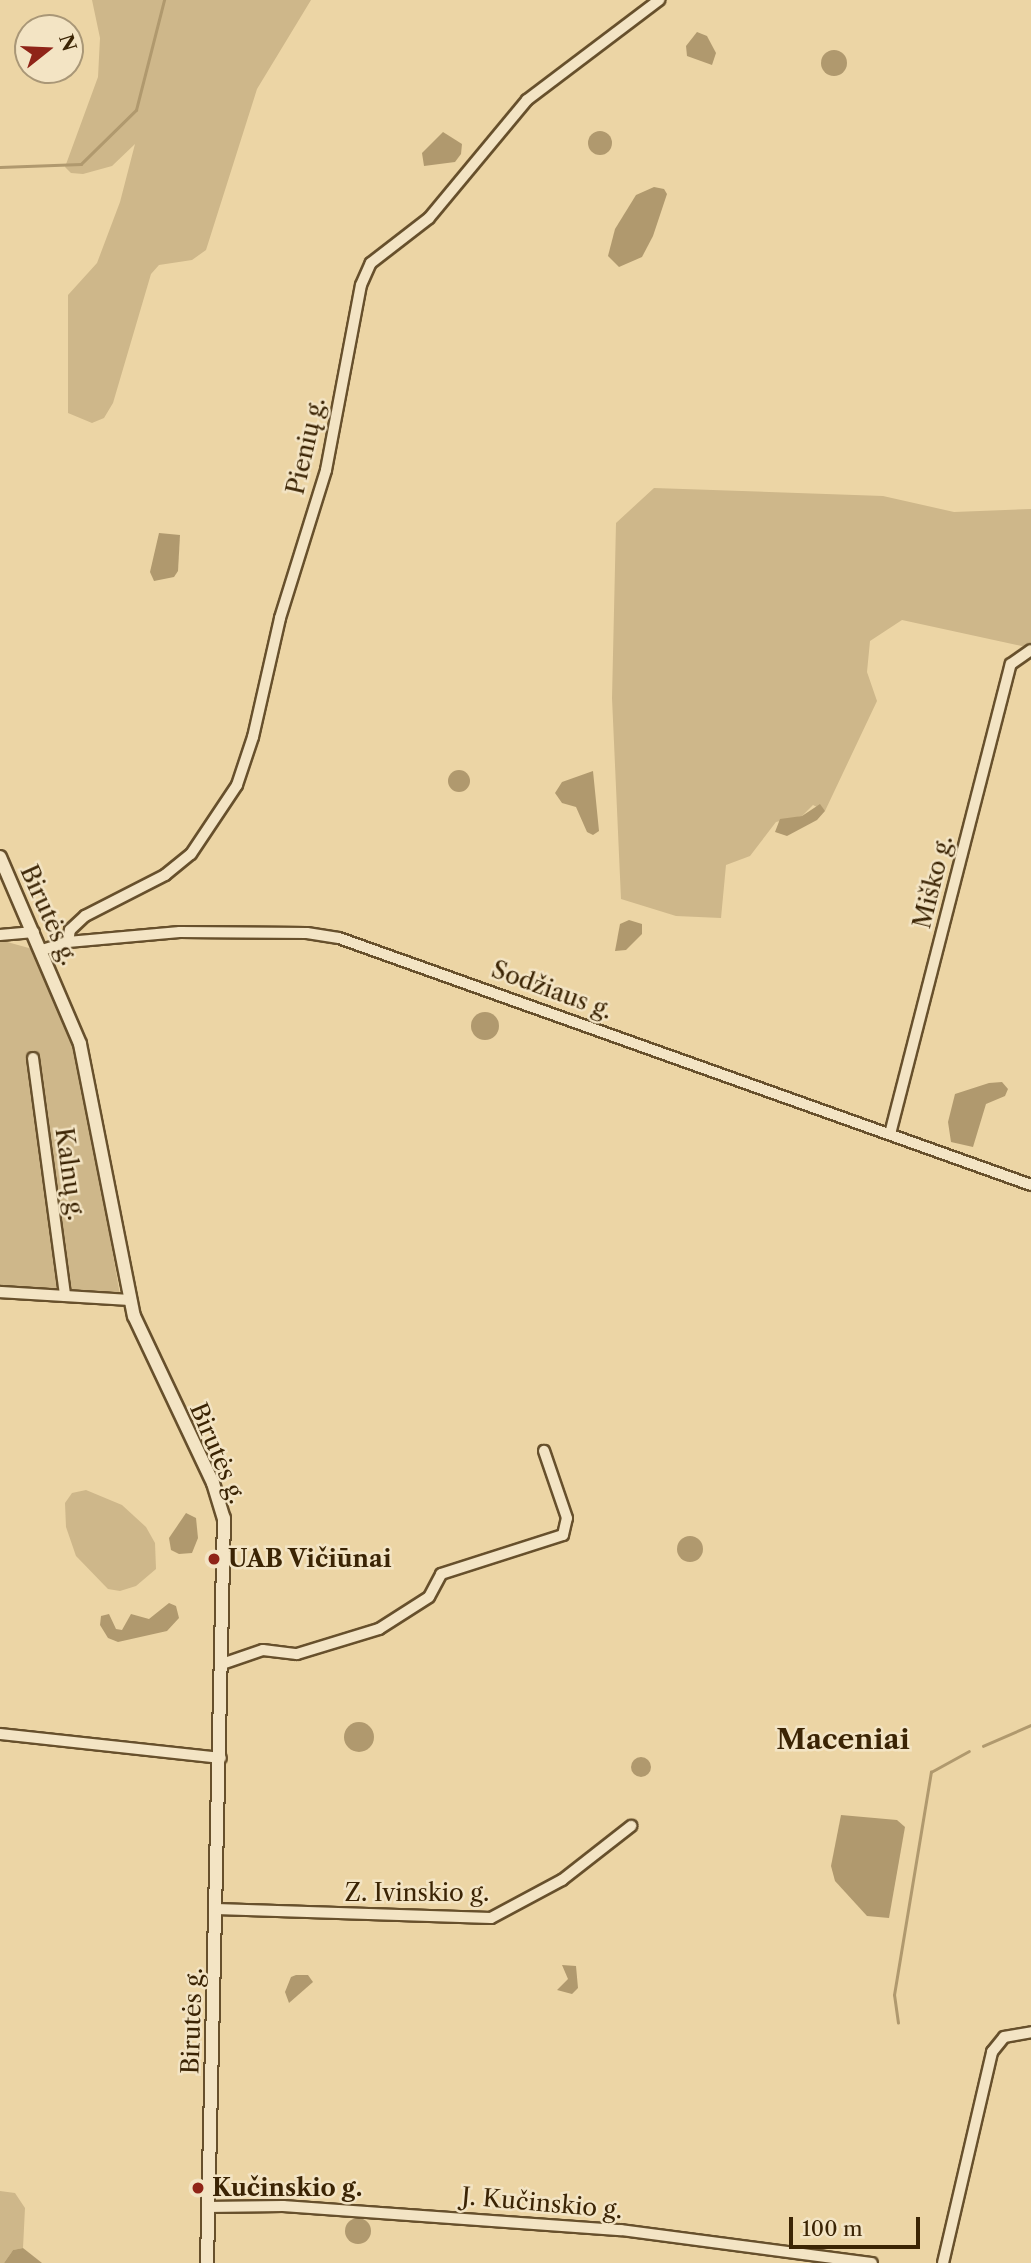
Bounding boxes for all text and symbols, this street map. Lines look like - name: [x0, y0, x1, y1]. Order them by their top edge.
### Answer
- north arrow: [14, 14, 84, 84]
- text: N: [54, 32, 81, 54]
- street label: Pienių g.: [281, 395, 331, 497]
- street label: Miško g.: [908, 832, 958, 932]
- street label: Birutės g.: [14, 860, 84, 970]
- street label: Sodžiaus g.: [488, 955, 616, 1025]
- street label: Kalnų g.: [49, 1126, 91, 1222]
- street label: Birutės g.: [184, 1398, 252, 1508]
- place label: UAB Vičiūnai: [228, 1545, 392, 1573]
- marker: UAB Vičiūnai: [206, 1551, 222, 1567]
- district label: Maceniai: [776, 1722, 910, 1756]
- street label: Z. Ivinskio g.: [345, 1879, 489, 1907]
- street label: Birutės g.: [176, 1967, 208, 2075]
- place label: Kučinskio g.: [212, 2174, 362, 2202]
- marker: Kučinskio g.: [190, 2180, 206, 2196]
- street label: J. Kučinskio g.: [460, 2182, 624, 2224]
- scale bar: [793, 2204, 924, 2248]
- text: 100 m: [802, 2216, 863, 2241]

